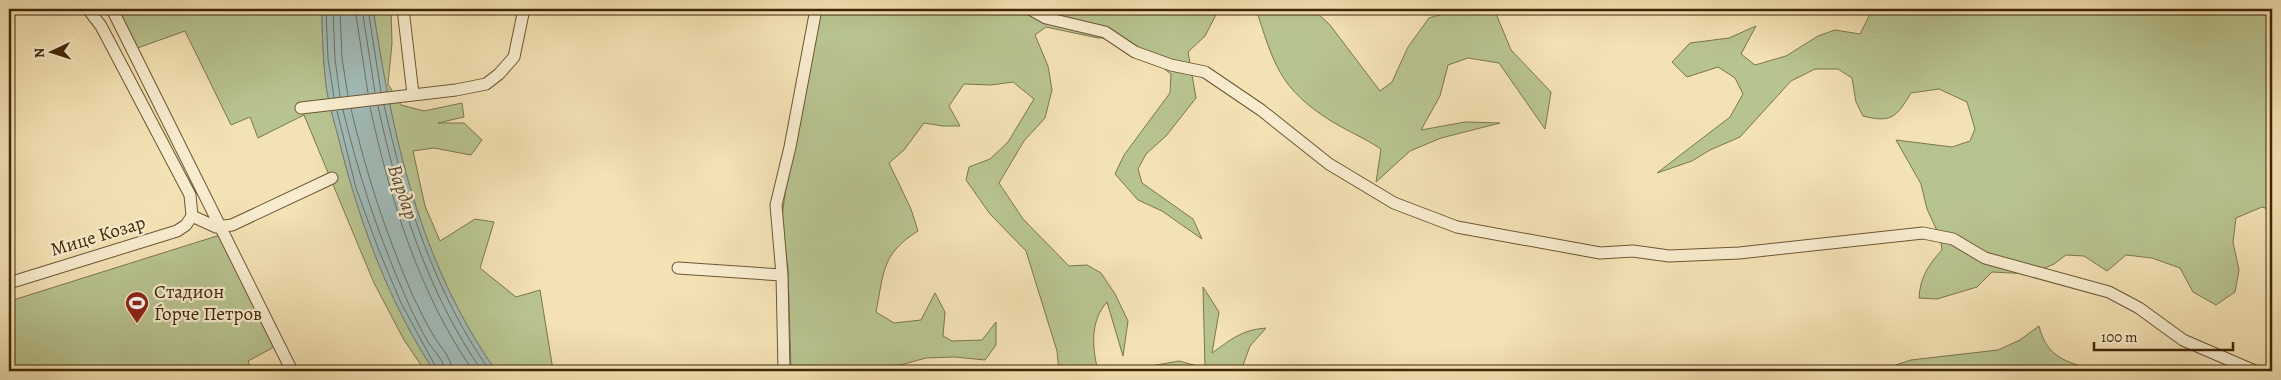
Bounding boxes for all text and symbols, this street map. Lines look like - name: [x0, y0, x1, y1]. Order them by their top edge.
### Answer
- north arrow: [28, 28, 78, 78]
- text: N: [30, 47, 49, 59]
- water label: Вардар: [381, 161, 425, 223]
- street label: Мице Козар: [47, 209, 149, 263]
- place label: Стадион Ѓорче Петров: [154, 279, 262, 327]
- sports icon: Стадион Ѓорче Петров: [124, 290, 150, 324]
- scale bar: [2094, 320, 2232, 352]
- text: 100 m: [2101, 327, 2138, 347]

